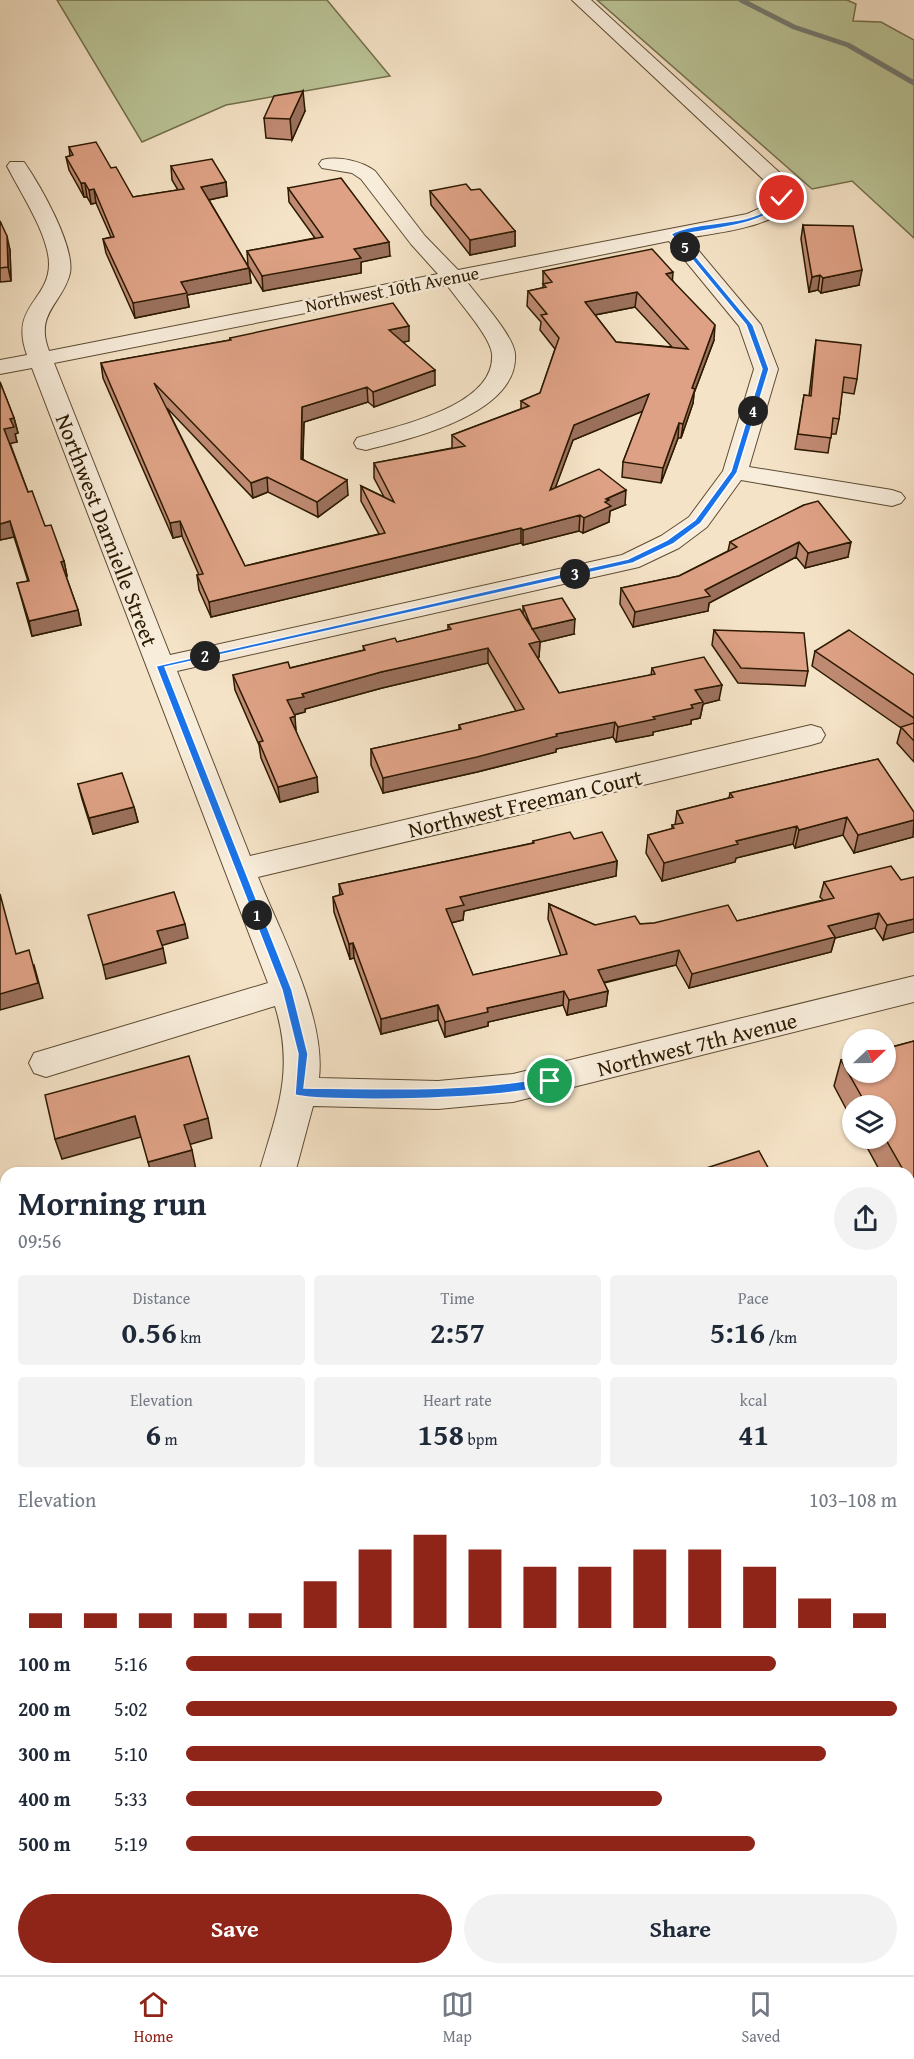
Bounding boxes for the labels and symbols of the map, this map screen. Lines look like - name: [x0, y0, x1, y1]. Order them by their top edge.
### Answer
- pin: [756, 172, 807, 223]
- pin: 5: [670, 232, 700, 262]
- street label: Northwest 10th Avenue: [303, 259, 481, 319]
- pin: 4: [738, 396, 768, 426]
- street label: Northwest Darnielle Street: [48, 409, 166, 651]
- pin: 3: [560, 559, 590, 589]
- pin: 2: [190, 641, 220, 671]
- street label: Northwest Freeman Court: [405, 760, 645, 845]
- pin: 1: [242, 900, 272, 930]
- street label: Northwest 7th Avenue: [594, 1004, 800, 1084]
- north arrow: [842, 1029, 896, 1083]
- pin: [524, 1055, 575, 1106]

